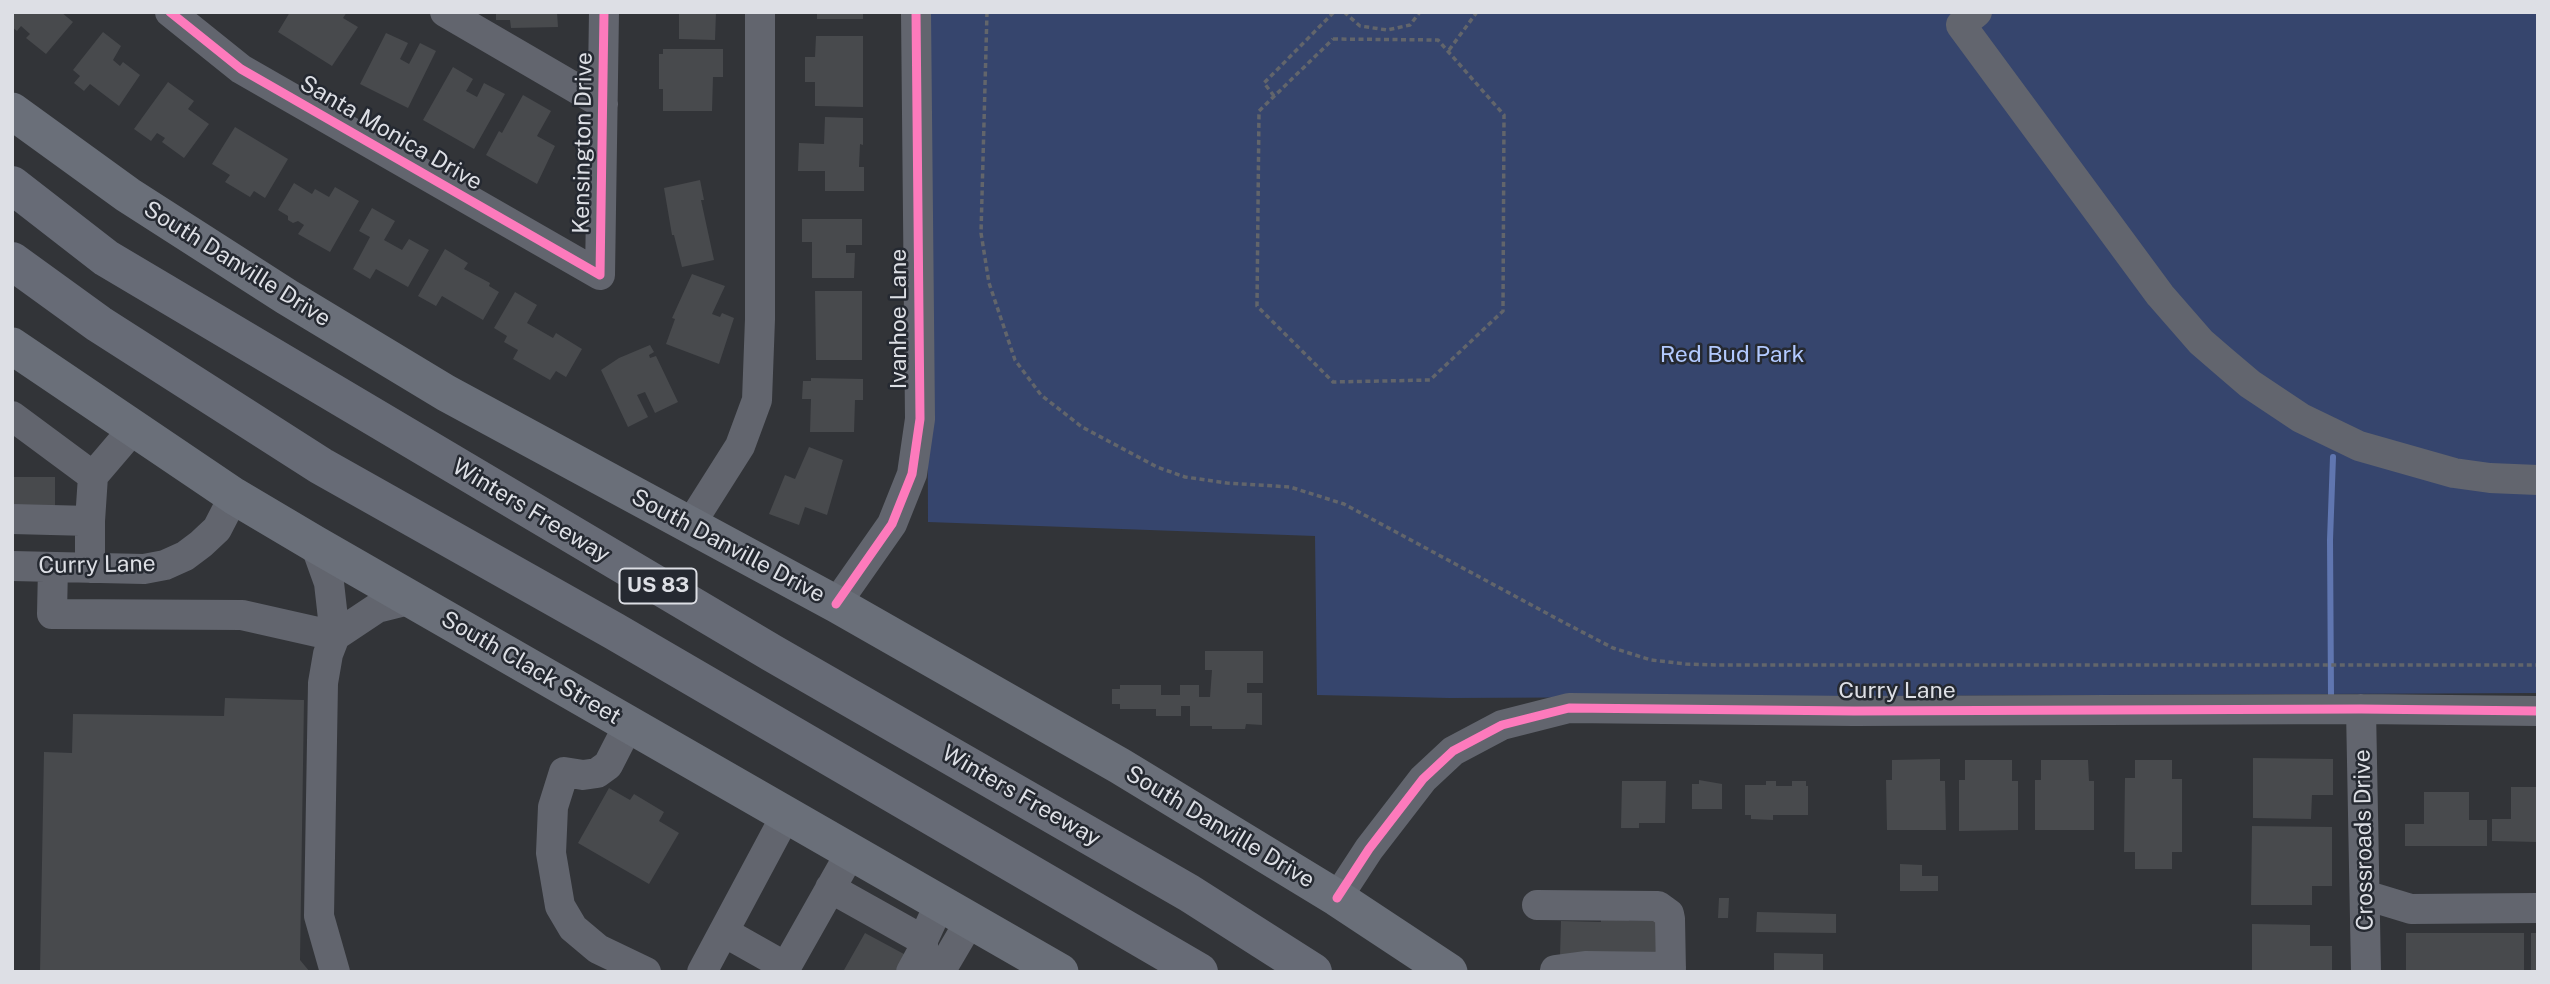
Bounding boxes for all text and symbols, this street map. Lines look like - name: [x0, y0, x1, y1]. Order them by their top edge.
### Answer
- street label: Kensington Drive: [568, 52, 598, 234]
- street label: Santa Monica Drive: [295, 70, 487, 196]
- street label: South Danville Drive: [138, 195, 336, 333]
- street label: Ivanhoe Lane: [885, 249, 913, 389]
- park label: Red Bud Park: [1660, 341, 1804, 369]
- street label: Winters Freeway: [447, 453, 615, 569]
- street label: South Danville Drive: [627, 483, 829, 609]
- street label: Curry Lane: [38, 550, 156, 580]
- road number: US 83: [620, 568, 696, 604]
- street label: South Clack Street: [436, 605, 626, 731]
- street label: Curry Lane: [1838, 677, 1956, 705]
- street label: Winters Freeway: [937, 739, 1105, 853]
- street label: Crossroads Drive: [2349, 749, 2379, 931]
- street label: South Danville Drive: [1121, 760, 1319, 894]

